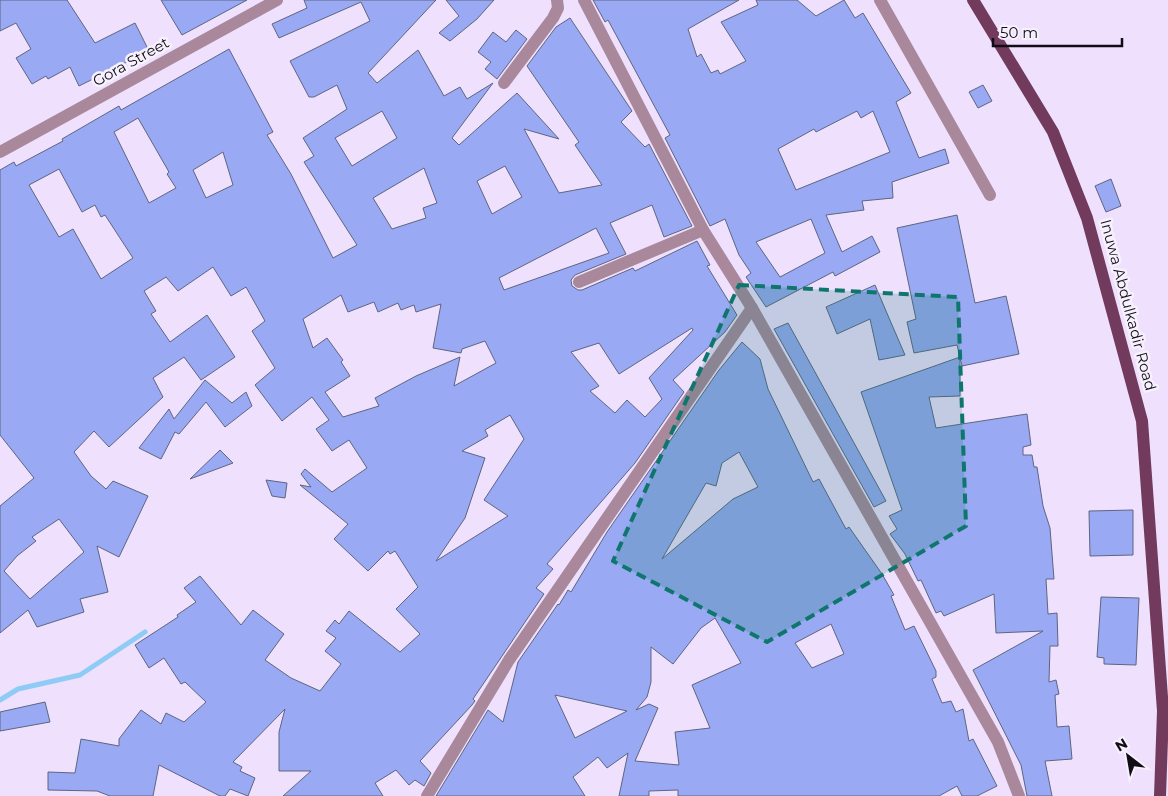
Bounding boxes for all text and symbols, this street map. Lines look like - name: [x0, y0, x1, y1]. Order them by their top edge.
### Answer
- scale bar: [993, 15, 1122, 47]
- text: 50 m: [1000, 23, 1038, 42]
- street label: Gora Street: [89, 33, 172, 90]
- street label: Inuwa Abdulkadir Road: [1096, 217, 1161, 393]
- north arrow: [1103, 731, 1153, 781]
- text: N: [1112, 734, 1131, 755]

